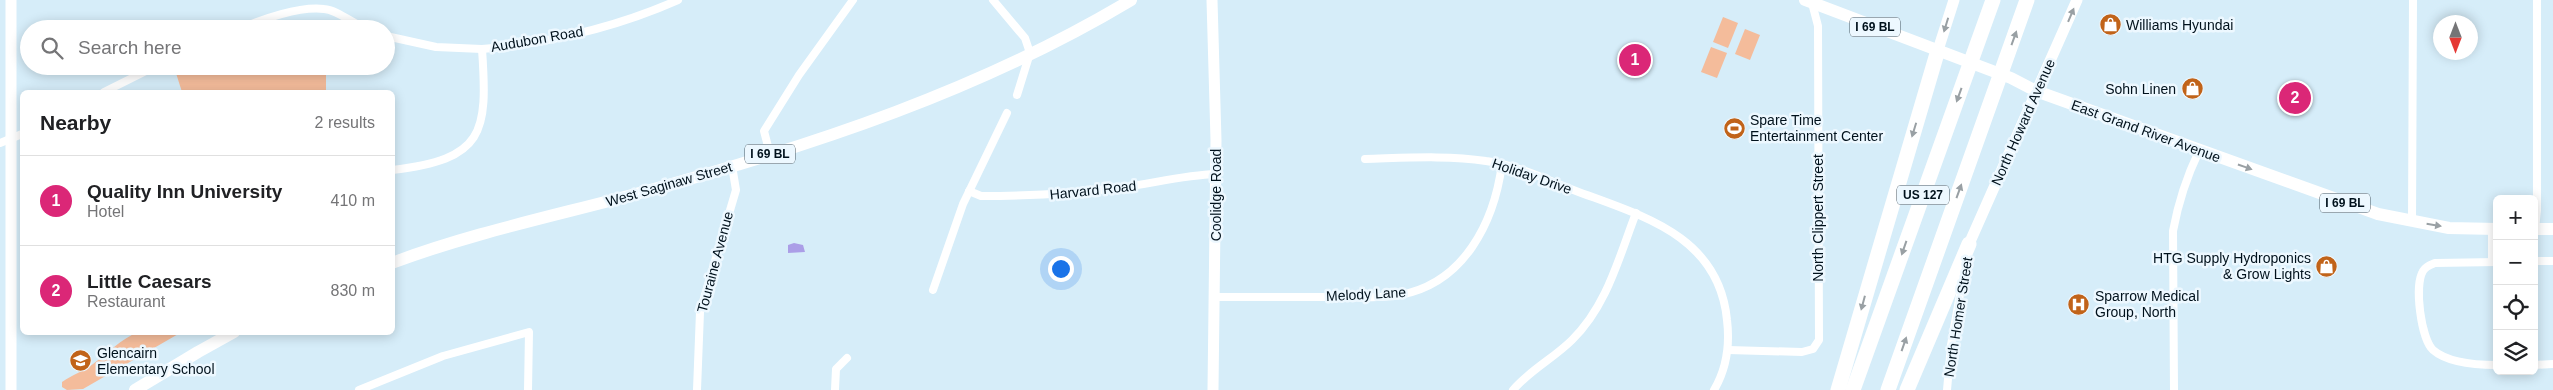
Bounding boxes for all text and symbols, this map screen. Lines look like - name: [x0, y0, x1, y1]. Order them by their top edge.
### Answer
- one-way arrow: [2067, 8, 2075, 22]
- shop icon: Williams Hyundai: [2098, 13, 2122, 37]
- north arrow: [2433, 15, 2478, 60]
- place label: Williams Hyundai: [2126, 17, 2233, 33]
- road number: I 69 BL: [1850, 18, 1900, 36]
- one-way arrow: [1942, 18, 1950, 33]
- search box: [20, 20, 395, 75]
- street label: Audubon Road: [490, 23, 584, 55]
- one-way arrow: [2010, 30, 2018, 45]
- icon: search: [38, 34, 66, 62]
- text: Search here: [78, 37, 182, 58]
- pin: 1: [1619, 41, 1651, 79]
- street label: North Howard Avenue: [1988, 56, 2058, 188]
- shop icon: Sohn Linen: [2180, 77, 2204, 101]
- pin: 2: [2279, 79, 2311, 117]
- place label: Sohn Linen: [2105, 81, 2176, 97]
- one-way arrow: [1955, 88, 1962, 103]
- street label: East Grand River Avenue: [2069, 97, 2223, 166]
- text: Nearby: [40, 111, 111, 134]
- place label: Spare Time Entertainment Center: [1750, 112, 1883, 144]
- text: 2 results: [315, 114, 375, 131]
- sports icon: Spare Time Entertainment Center: [1722, 116, 1746, 140]
- one-way arrow: [1909, 123, 1917, 138]
- road number: I 69 BL: [745, 144, 795, 164]
- street label: Coolidge Road: [1208, 149, 1224, 241]
- street label: North Clippert Street: [1810, 154, 1826, 282]
- street label: Holiday Drive: [1490, 155, 1574, 197]
- street label: West Saginaw Street: [604, 158, 734, 210]
- one-way arrow: [2238, 164, 2253, 172]
- street label: Harvard Road: [1049, 177, 1137, 203]
- text: Quality Inn University: [87, 181, 282, 202]
- one-way arrow: [1955, 183, 1963, 198]
- road number: US 127: [1897, 186, 1949, 204]
- text: 1: [52, 192, 60, 209]
- text: 410 m: [331, 192, 375, 209]
- road number: I 69 BL: [2320, 194, 2370, 212]
- map controls: [2493, 195, 2538, 375]
- button: +: [2493, 195, 2538, 240]
- text: Hotel: [87, 203, 124, 220]
- street label: Touraine Avenue: [694, 209, 736, 314]
- one-way arrow: [2426, 222, 2442, 230]
- button: −: [2493, 240, 2538, 285]
- one-way arrow: [1900, 241, 1908, 256]
- place label: HTG Supply Hydroponics & Grow Lights: [2153, 250, 2311, 282]
- shop icon: HTG Supply Hydroponics & Grow Lights: [2315, 254, 2339, 278]
- your location: [1048, 256, 1074, 282]
- street label: North Homer Street: [1941, 256, 1975, 378]
- text: Little Caesars: [87, 271, 212, 292]
- text: 2: [52, 282, 60, 299]
- text: 830 m: [331, 282, 375, 299]
- street label: Melody Lane: [1326, 284, 1407, 304]
- button: locate: [2493, 285, 2538, 330]
- place label: Sparrow Medical Group, North: [2095, 288, 2199, 320]
- hospital icon: Sparrow Medical Group, North: [2067, 292, 2091, 316]
- text: Restaurant: [87, 293, 165, 310]
- one-way arrow: [1858, 295, 1866, 310]
- button: layers: [2493, 330, 2538, 375]
- one-way arrow: [1901, 336, 1908, 351]
- place label: Glencairn Elementary School: [97, 345, 215, 377]
- school or university icon: Glencairn Elementary School: [69, 349, 93, 373]

